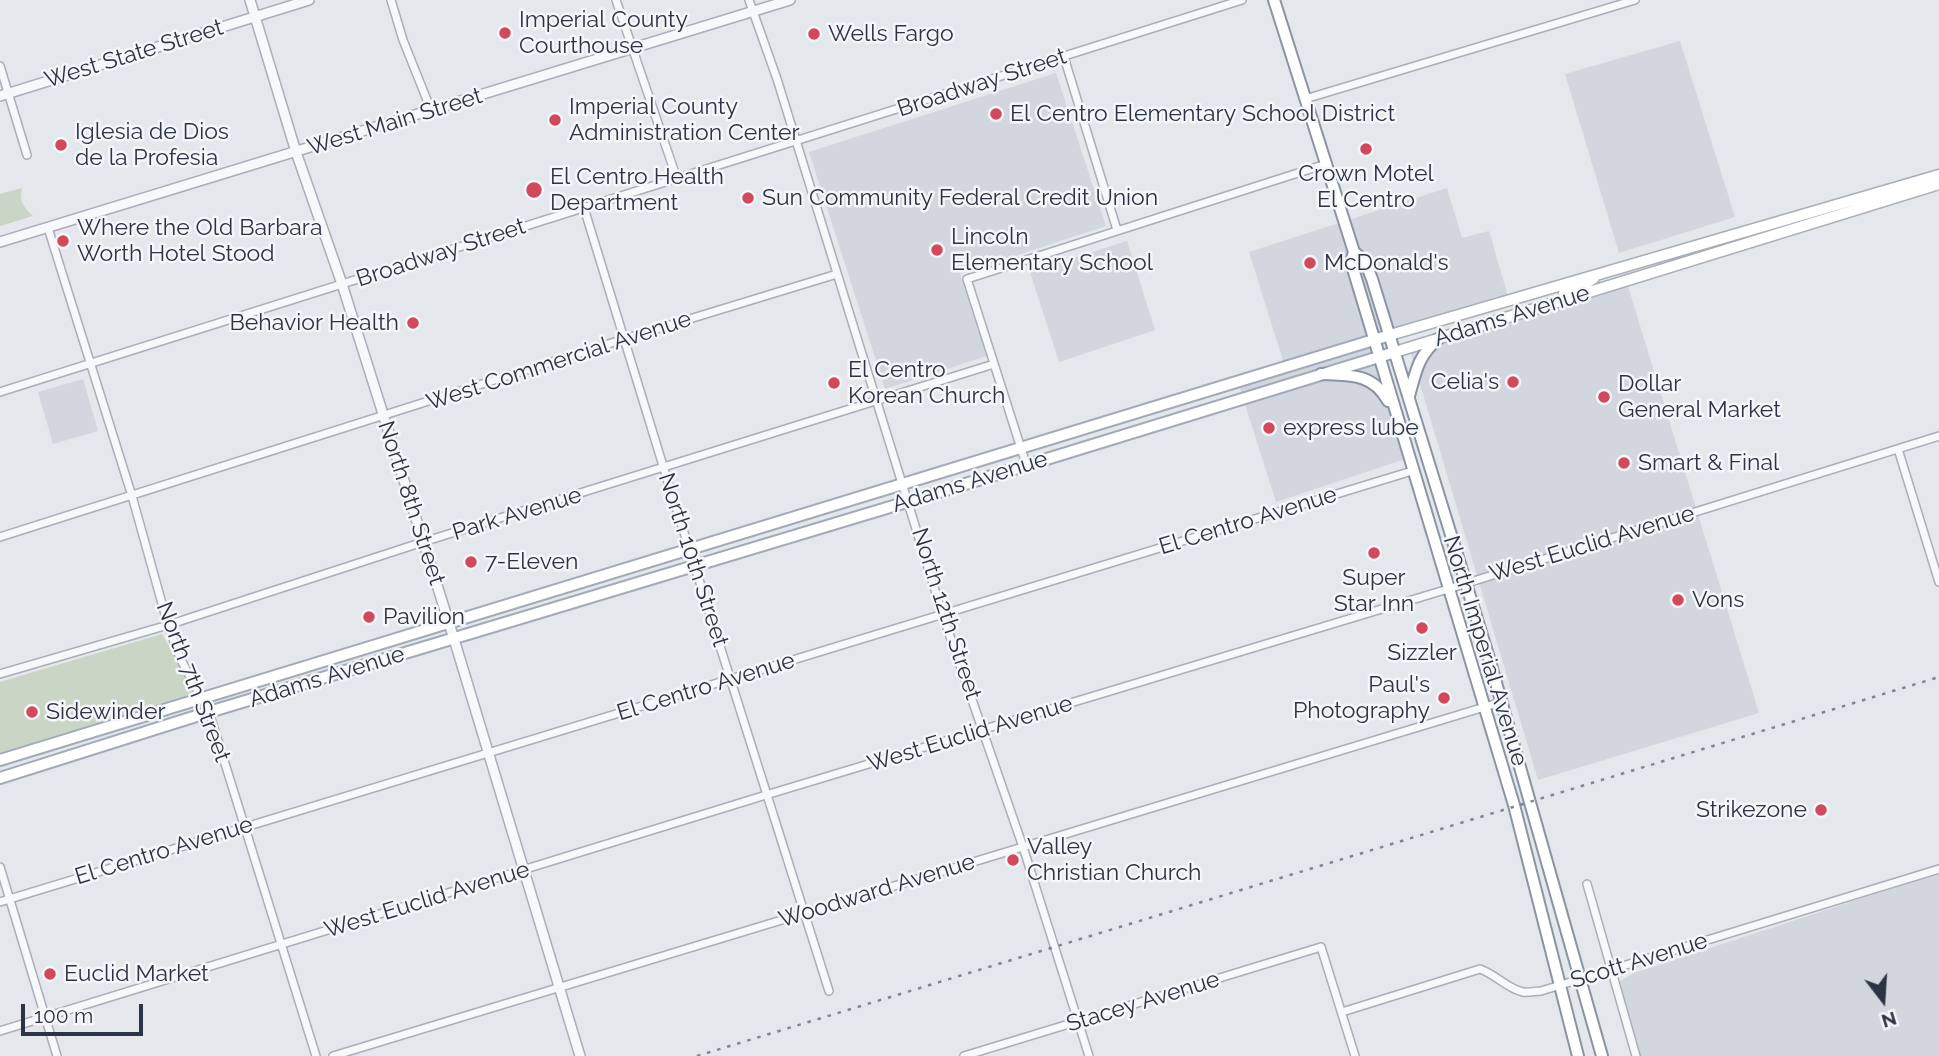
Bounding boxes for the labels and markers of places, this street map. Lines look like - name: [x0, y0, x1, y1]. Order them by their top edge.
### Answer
- place label: Imperial County Courthouse: [519, 6, 688, 60]
- place label: Wells Fargo: [828, 20, 954, 48]
- marker: Imperial County Courthouse: [497, 25, 513, 41]
- marker: Wells Fargo: [806, 26, 822, 42]
- place label: Imperial County Administration Center: [569, 93, 800, 147]
- place label: El Centro Elementary School District: [1010, 100, 1395, 128]
- marker: El Centro Elementary School District: [988, 106, 1004, 122]
- marker: Imperial County Administration Center: [547, 112, 563, 128]
- place label: Iglesia de Dios de la Profesia: [75, 118, 229, 172]
- marker: Iglesia de Dios de la Profesia: [53, 137, 69, 153]
- marker: Crown Motel El Centro: [1358, 141, 1374, 157]
- place label: Crown Motel El Centro: [1298, 160, 1434, 214]
- place label: El Centro Health Department: [550, 163, 724, 217]
- marker: El Centro Health Department: [524, 180, 544, 200]
- place label: Sun Community Federal Credit Union: [762, 184, 1158, 212]
- marker: Sun Community Federal Credit Union: [740, 190, 756, 206]
- place label: Where the Old Barbara Worth Hotel Stood: [77, 214, 322, 268]
- place label: Lincoln Elementary School: [951, 223, 1153, 277]
- marker: Where the Old Barbara Worth Hotel Stood: [55, 233, 71, 249]
- marker: Lincoln Elementary School: [929, 242, 945, 258]
- place label: McDonald's: [1324, 249, 1449, 277]
- marker: McDonald's: [1302, 255, 1318, 271]
- place label: Behavior Health: [230, 309, 399, 337]
- marker: Behavior Health: [405, 315, 421, 331]
- place label: El Centro Korean Church: [848, 356, 1005, 410]
- place label: Celia's: [1431, 368, 1499, 396]
- place label: Dollar General Market: [1618, 370, 1781, 424]
- marker: Celia's: [1505, 374, 1521, 390]
- marker: El Centro Korean Church: [826, 375, 842, 391]
- marker: Dollar General Market: [1596, 389, 1612, 405]
- place label: express lube: [1283, 414, 1419, 442]
- marker: express lube: [1261, 420, 1277, 436]
- place label: Smart & Final: [1638, 449, 1779, 477]
- marker: Smart & Final: [1616, 455, 1632, 471]
- marker: Super Star Inn: [1366, 545, 1382, 561]
- place label: 7-Eleven: [485, 548, 579, 576]
- marker: 7-Eleven: [463, 554, 479, 570]
- place label: Super Star Inn: [1334, 564, 1414, 618]
- place label: Vons: [1692, 586, 1744, 614]
- marker: Vons: [1670, 592, 1686, 608]
- place label: Pavilion: [383, 603, 465, 631]
- marker: Pavilion: [361, 609, 377, 625]
- marker: Sizzler: [1414, 620, 1430, 636]
- place label: Sizzler: [1387, 639, 1457, 667]
- place label: Paul's Photography: [1293, 671, 1430, 725]
- marker: Paul's Photography: [1436, 690, 1452, 706]
- place label: Sidewinder: [46, 698, 165, 726]
- marker: Sidewinder: [24, 704, 40, 720]
- place label: Strikezone: [1696, 796, 1807, 824]
- marker: Strikezone: [1813, 802, 1829, 818]
- place label: Valley Christian Church: [1027, 833, 1201, 887]
- marker: Valley Christian Church: [1005, 852, 1021, 868]
- place label: Euclid Market: [64, 960, 209, 988]
- marker: Euclid Market: [42, 966, 58, 982]

